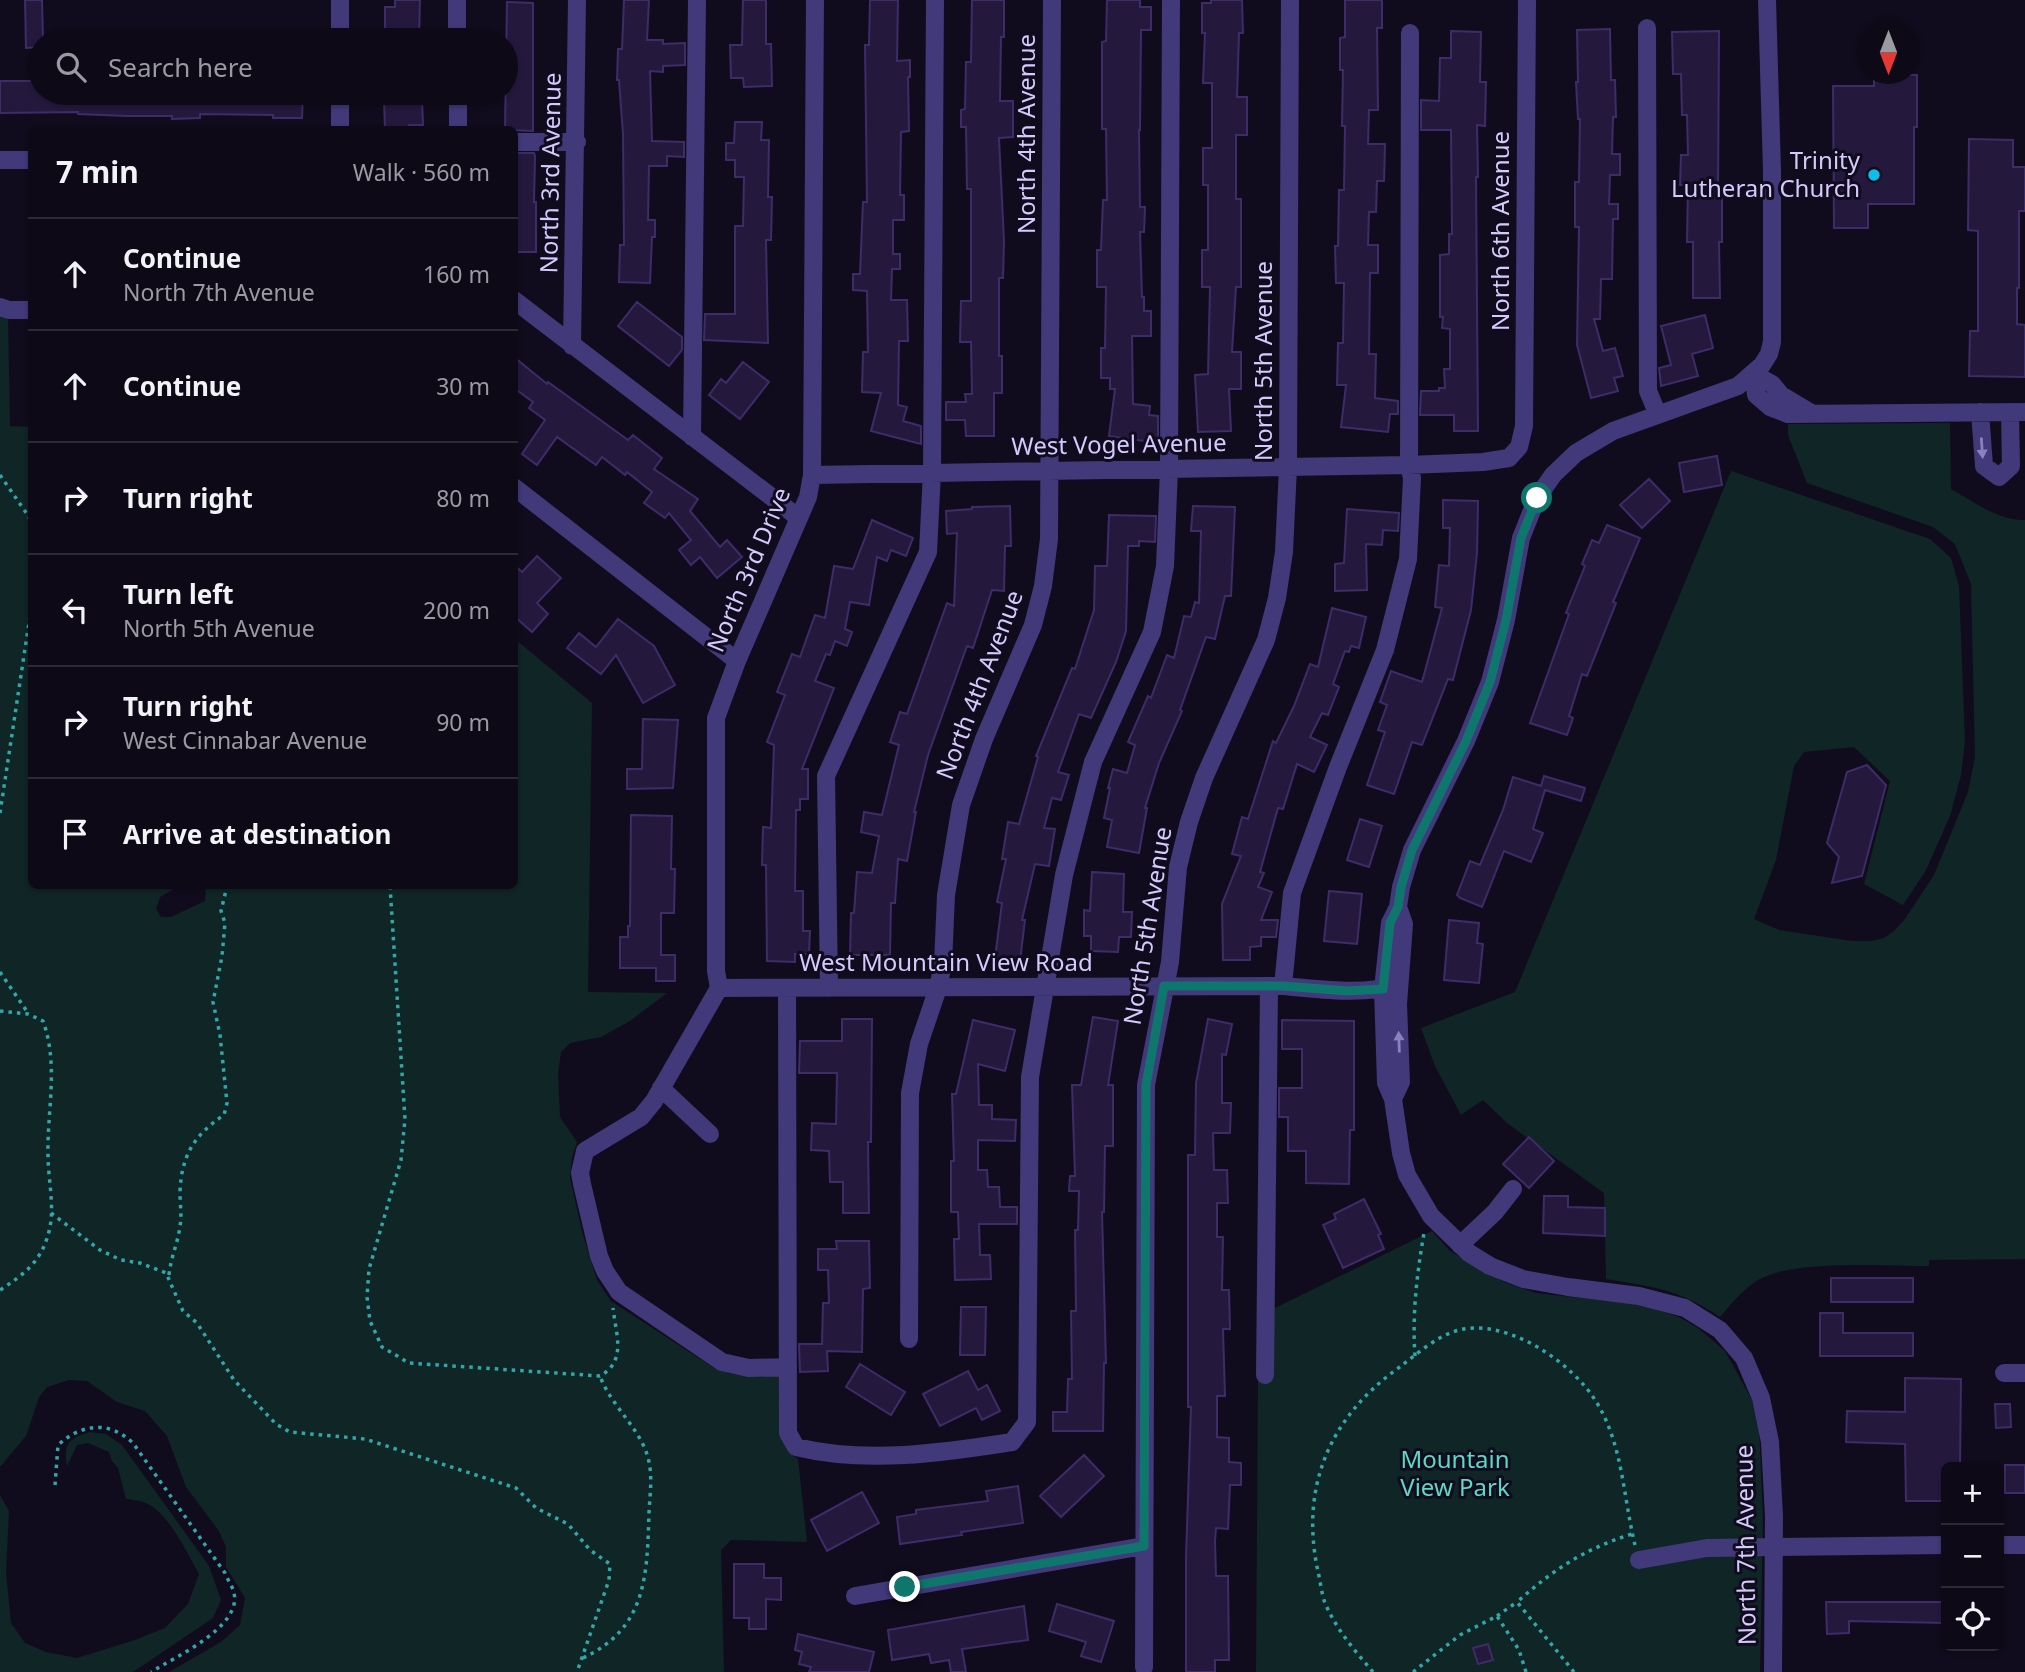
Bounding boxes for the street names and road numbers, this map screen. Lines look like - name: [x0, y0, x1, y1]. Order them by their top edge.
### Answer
- street label: North 4th Avenue: [1009, 34, 1042, 234]
- street label: North 3rd Avenue: [531, 72, 568, 274]
- street label: North 6th Avenue: [1483, 131, 1516, 331]
- street label: North 5th Avenue: [1246, 261, 1279, 461]
- street label: West Vogel Avenue: [1011, 425, 1227, 462]
- street label: North 3rd Drive: [698, 482, 797, 657]
- street label: North 4th Avenue: [927, 585, 1030, 784]
- street label: North 5th Avenue: [1115, 824, 1178, 1027]
- street label: West Mountain View Road: [799, 945, 1093, 978]
- street label: North 7th Avenue: [1726, 1445, 1763, 1645]

